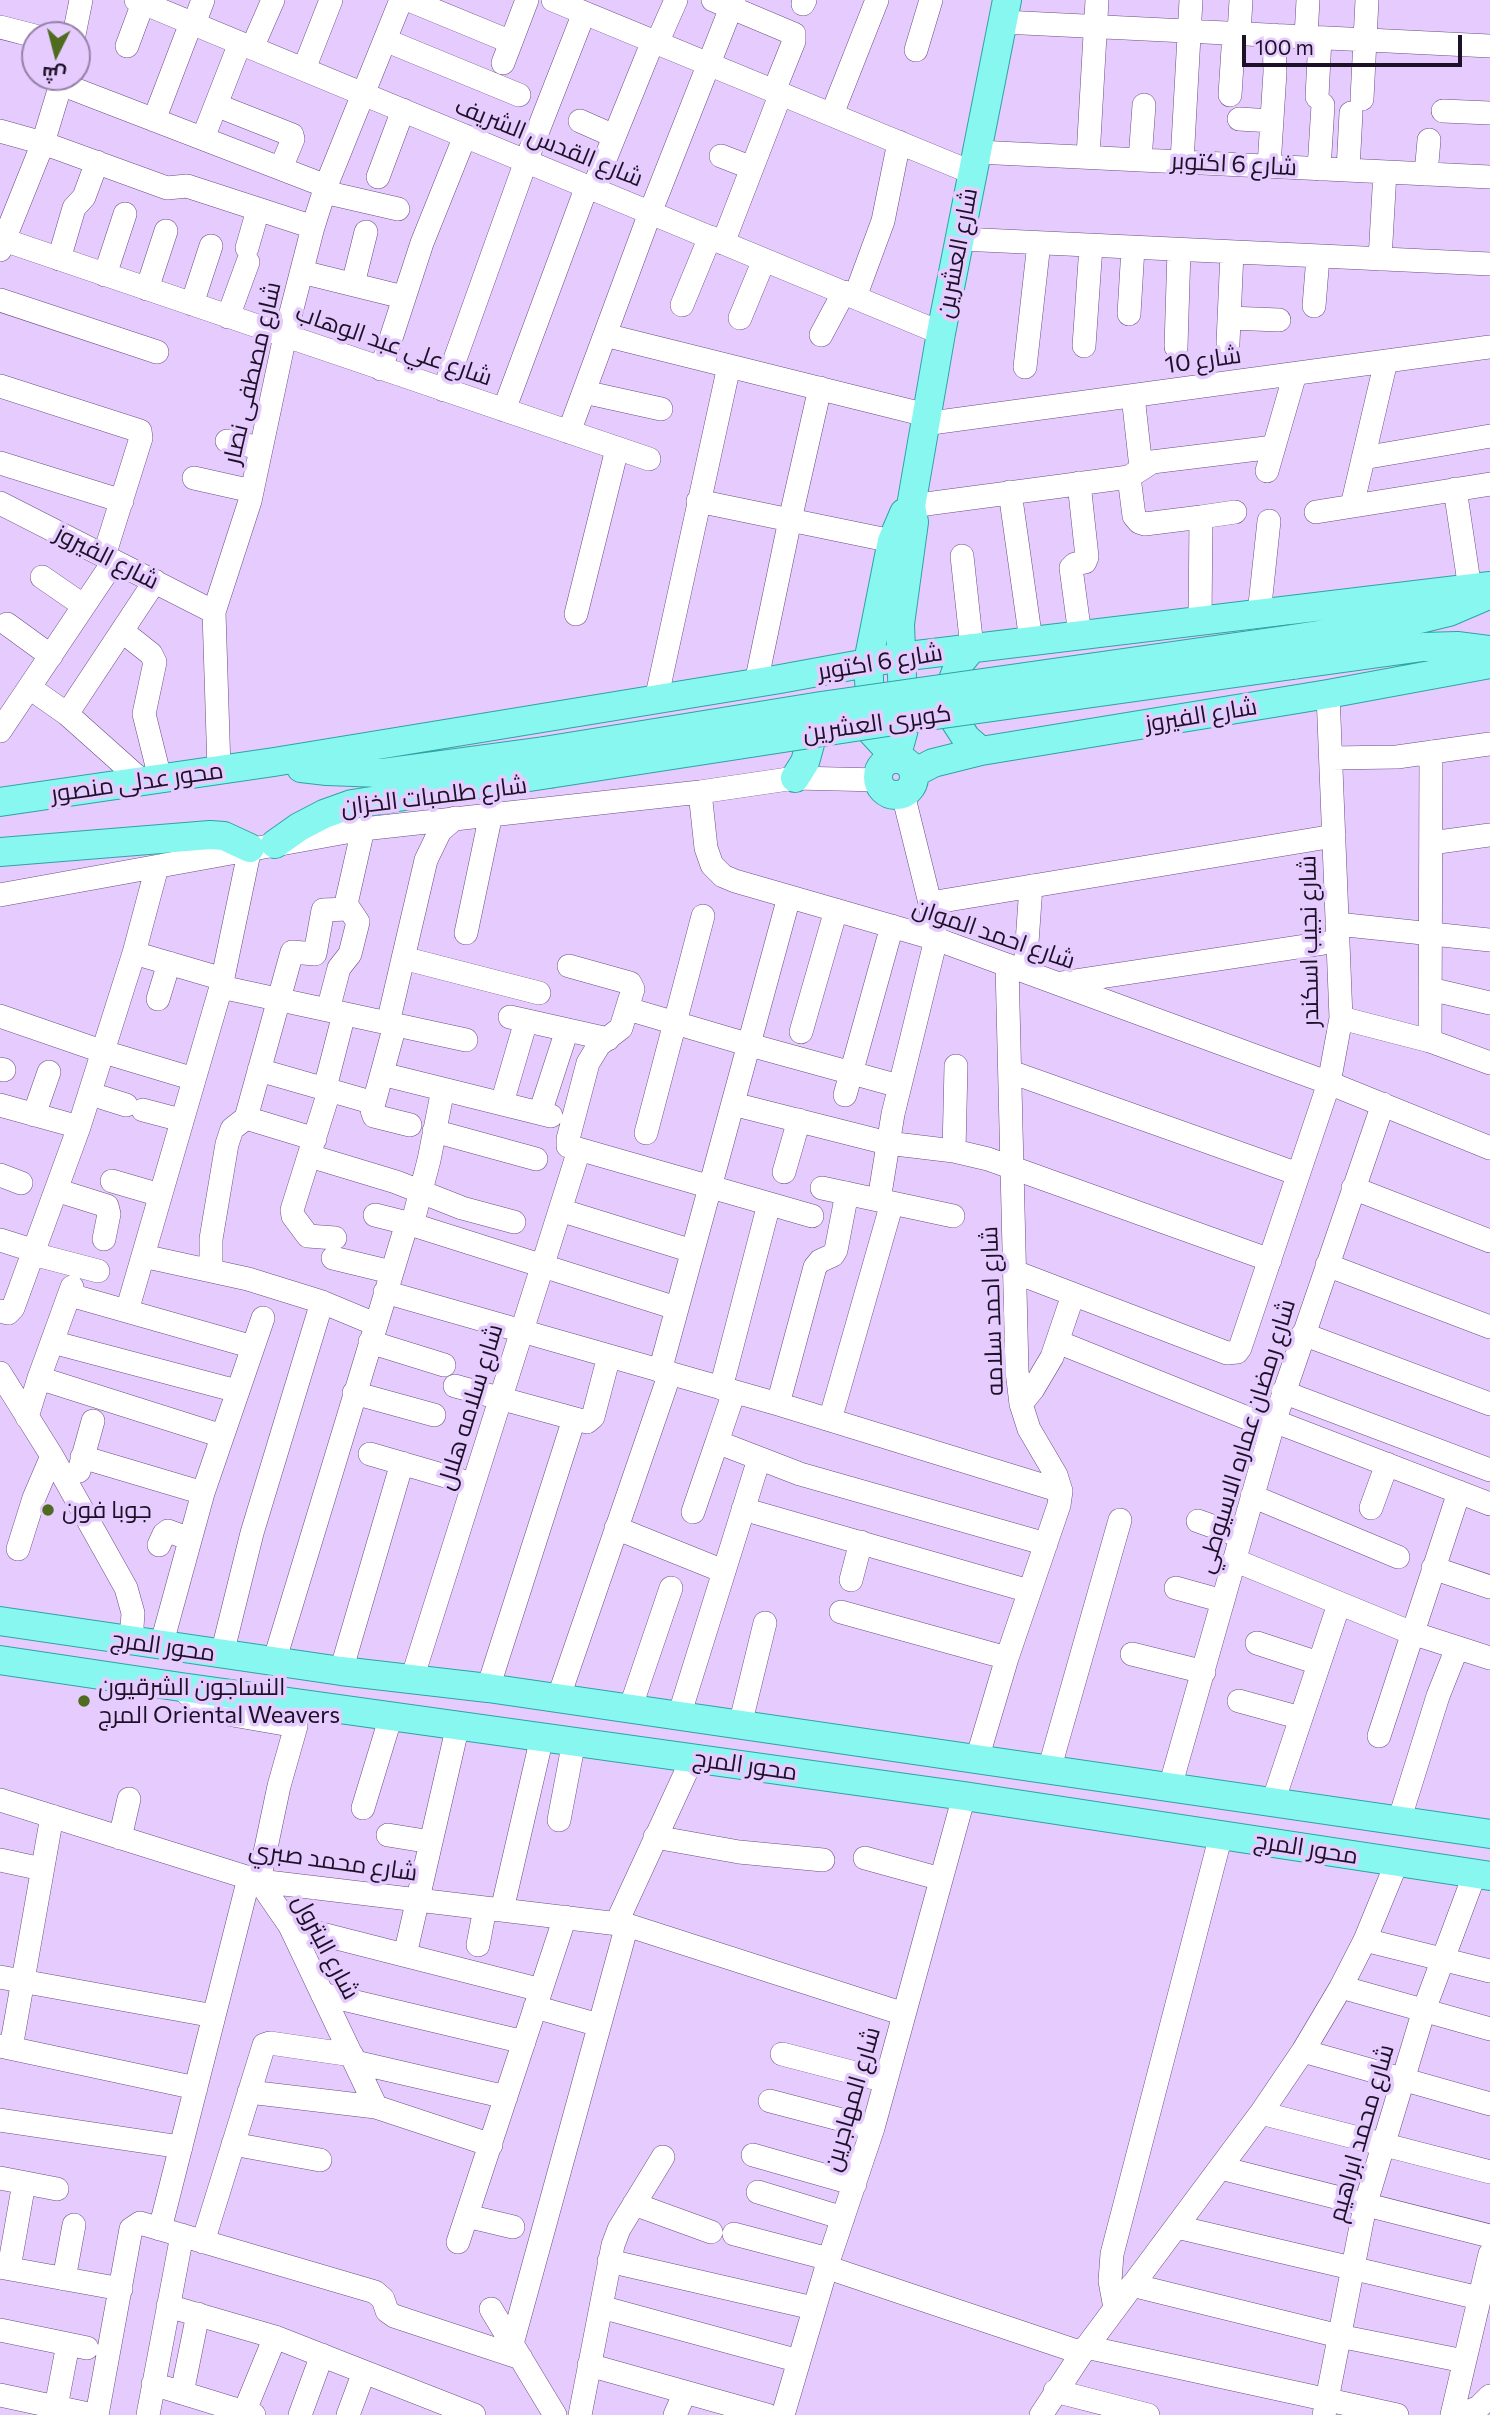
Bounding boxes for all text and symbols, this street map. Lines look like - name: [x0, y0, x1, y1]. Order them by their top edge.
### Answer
- north arrow: [21, 21, 91, 91]
- scale bar: [1245, 21, 1466, 65]
- text: 100 m: [1255, 34, 1314, 59]
- text: ش: [41, 63, 67, 88]
- street label: شارع القدس الشريف: [451, 91, 647, 193]
- street label: شارع 6 اكتوبر: [1170, 146, 1298, 182]
- street label: شارع العشرين: [930, 185, 984, 321]
- street label: شارع مصطفى نصار: [217, 279, 287, 467]
- street label: شارع علي عبد الوهاب: [292, 298, 496, 392]
- street label: شارع 10: [1163, 340, 1243, 380]
- street label: شارع الفيروز: [50, 518, 164, 596]
- street label: شارع 6 اكتوبر: [815, 638, 945, 686]
- street label: شارع الفيروز: [1143, 692, 1259, 738]
- street label: كوبرى العشرين: [801, 698, 953, 748]
- street label: محور عدلى منصور: [49, 756, 225, 808]
- street label: شارع طلمبات الخزان: [339, 770, 529, 822]
- street label: شارع نجيب اسكندر: [1293, 855, 1325, 1027]
- street label: شارع احمد الموان: [909, 893, 1079, 975]
- street label: شارع احمد سلامه: [975, 1226, 1009, 1396]
- street label: شارع رمضان عماره الاسيوطي: [1191, 1295, 1301, 1577]
- street label: شارع سلامه هلال: [431, 1320, 509, 1494]
- place label: جوبا فون: [62, 1496, 152, 1524]
- marker: جوبا فون: [40, 1502, 56, 1518]
- street label: محور المرج: [109, 1624, 217, 1668]
- place label: النساجون الشرقيون المرج Oriental Weavers: [98, 1673, 340, 1729]
- marker: النساجون الشرقيون المرج Oriental Weavers: [76, 1693, 92, 1709]
- street label: محور المرج: [691, 1743, 799, 1787]
- street label: محور المرج: [1252, 1826, 1360, 1870]
- street label: شارع محمد صبري: [247, 1835, 419, 1887]
- street label: شارع البترول: [286, 1890, 366, 2004]
- street label: شارع المهاجرين: [818, 2023, 886, 2175]
- street label: شارع محمد ابراهيم: [1322, 2041, 1400, 2225]

